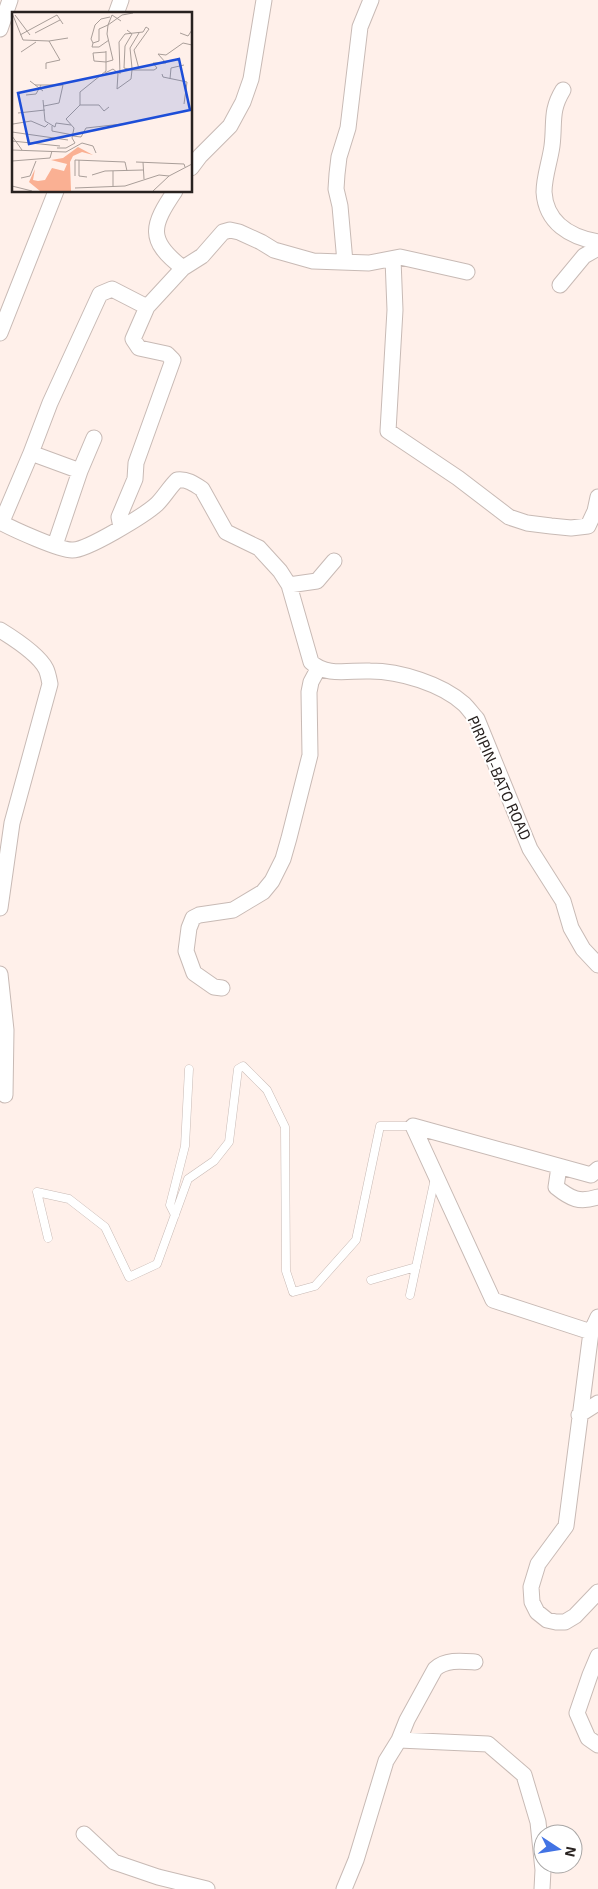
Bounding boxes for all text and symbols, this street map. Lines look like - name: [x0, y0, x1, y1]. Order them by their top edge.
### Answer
- inset map: [12, 12, 192, 192]
- street label: PIRIPIN-BATO ROAD: [464, 713, 535, 843]
- north arrow: [533, 1824, 583, 1874]
- text: N: [562, 1845, 581, 1859]

